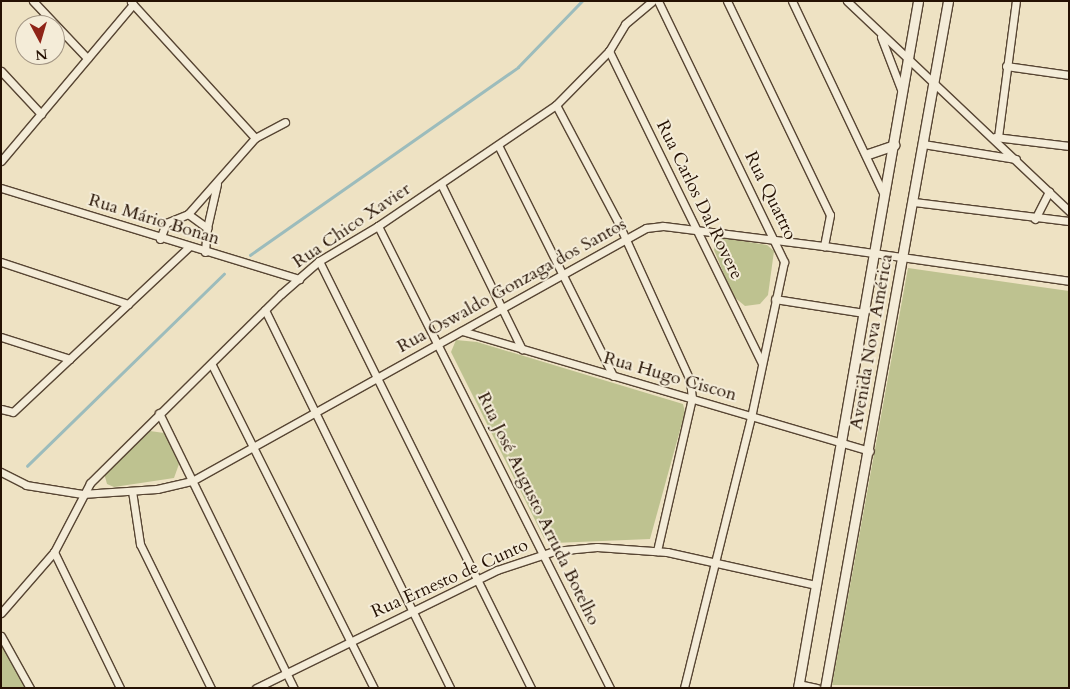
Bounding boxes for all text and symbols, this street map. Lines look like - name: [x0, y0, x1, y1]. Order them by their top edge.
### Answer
- north arrow: [15, 15, 65, 65]
- text: N: [34, 44, 49, 65]
- street label: Rua Carlos Dal Rovere: [651, 117, 747, 283]
- street label: Rua Quattro: [739, 148, 801, 244]
- street label: Rua Chico Xavier: [289, 179, 415, 273]
- street label: Rua Mário Bonan: [86, 190, 222, 250]
- street label: Rua Oswaldo Gonzaga dos Santos: [394, 214, 630, 358]
- street label: Avenida Nova América: [846, 252, 898, 432]
- street label: Rua Hugo Ciscon: [601, 348, 739, 406]
- street label: Rua José Augusto Arruda Botelho: [472, 389, 604, 629]
- street label: Rua Ernesto de Cunto: [368, 535, 532, 623]

